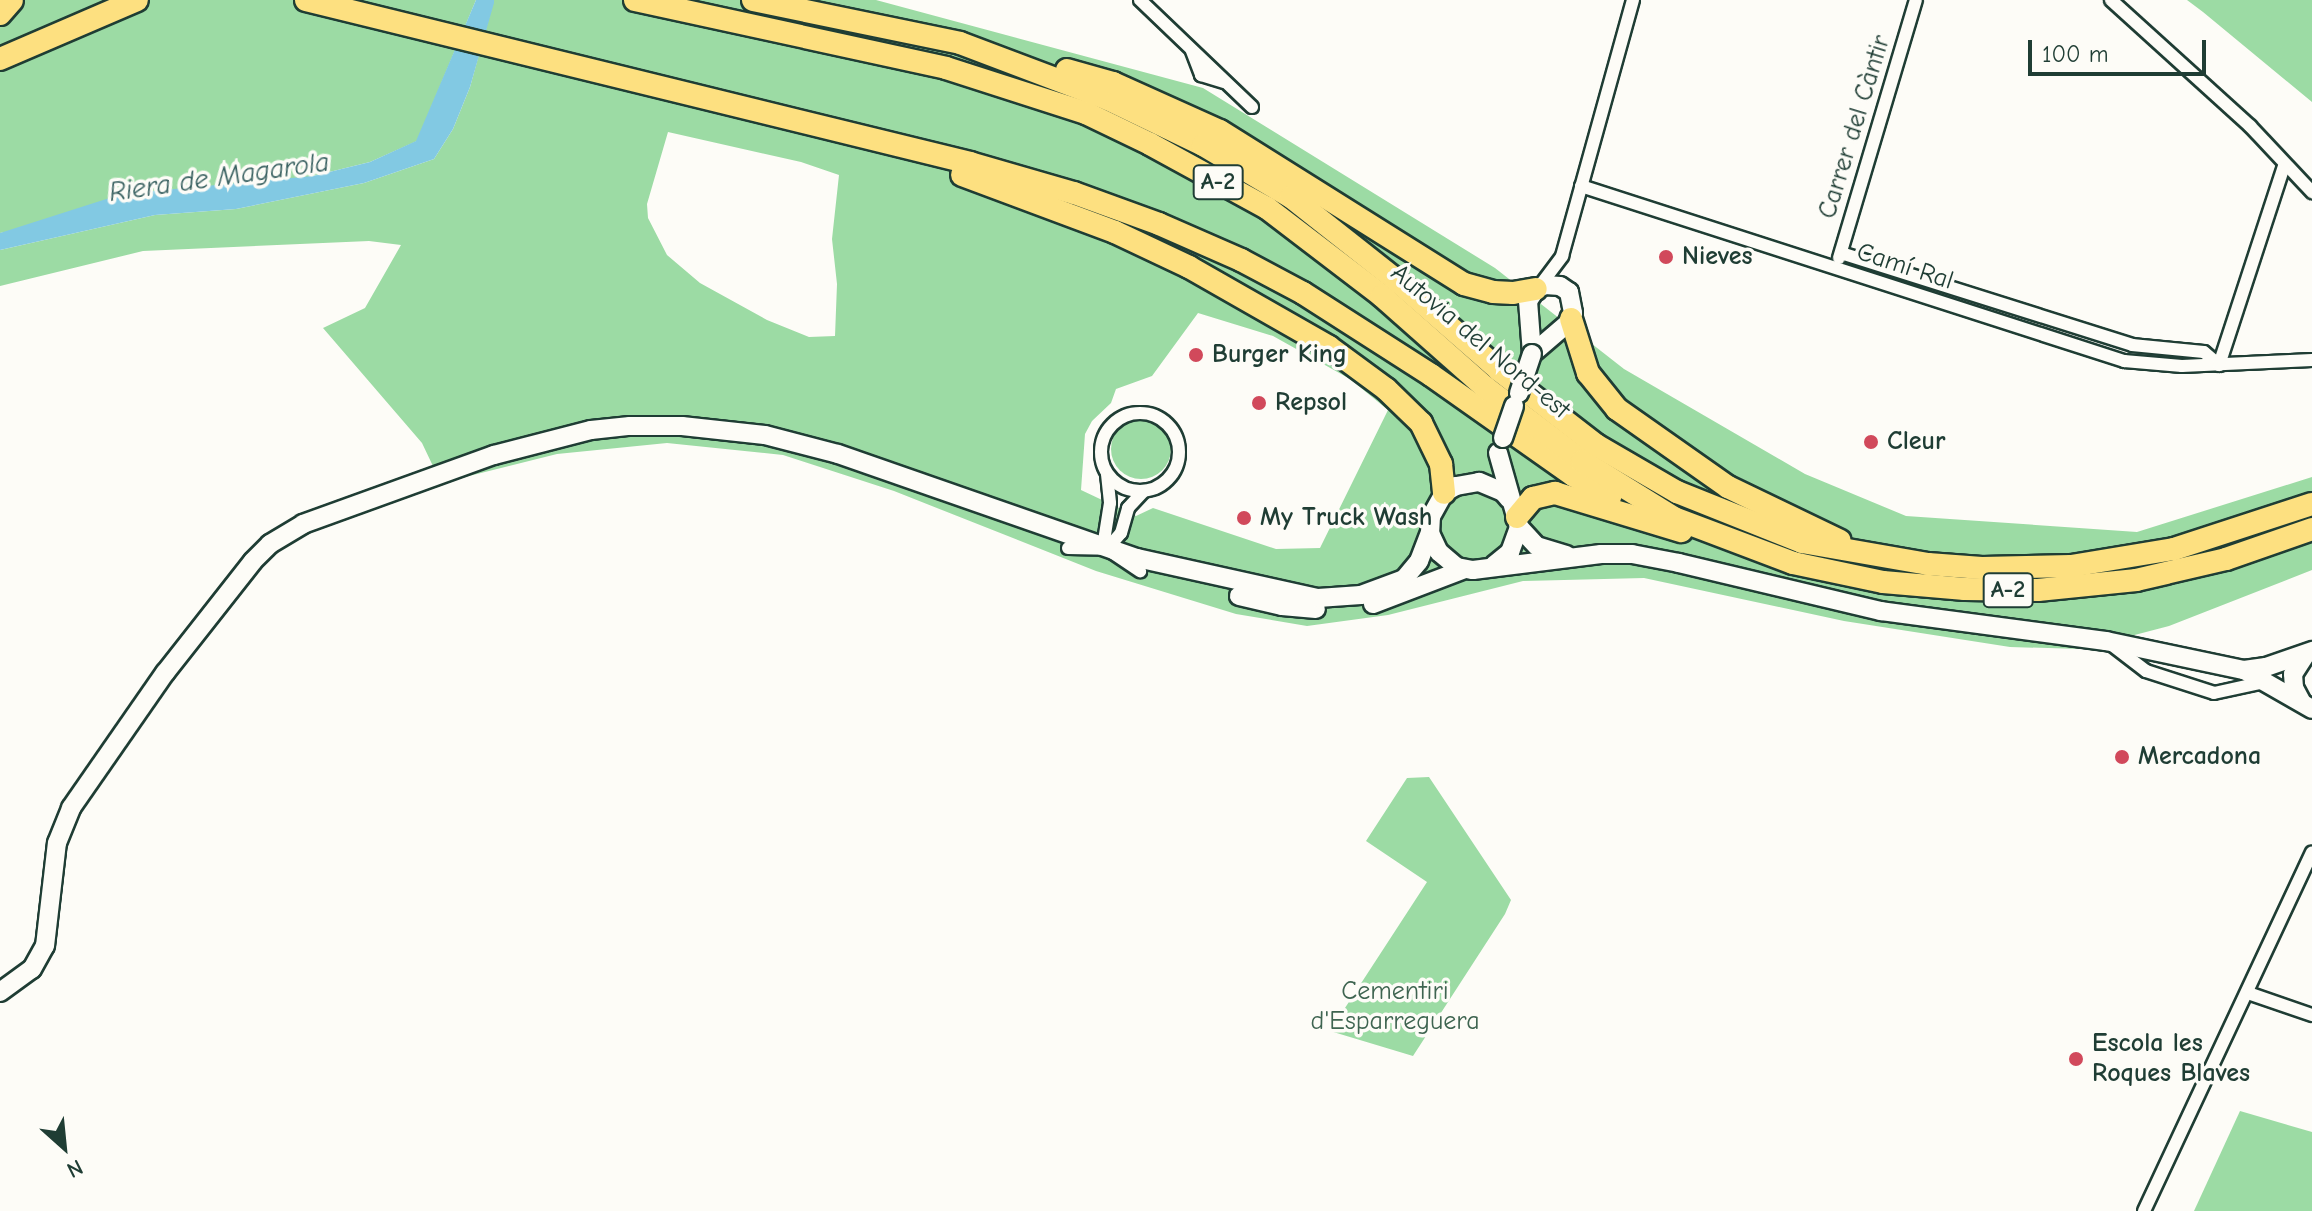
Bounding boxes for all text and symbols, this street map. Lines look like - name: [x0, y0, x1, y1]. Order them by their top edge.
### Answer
- scale bar: [2032, 24, 2210, 74]
- street label: Carrer del Càntir: [1812, 32, 1898, 222]
- text: 100 m: [2042, 40, 2109, 68]
- water label: Riera de Magarola: [107, 145, 331, 209]
- road number: A-2: [1192, 162, 1244, 202]
- street label: Camí Ral: [1853, 237, 1957, 297]
- place label: Nieves: [1682, 241, 1752, 273]
- marker: Nieves: [1657, 248, 1675, 266]
- street label: Autovia del Nord-est: [1384, 258, 1576, 426]
- place label: Burger King: [1212, 339, 1347, 371]
- marker: Burger King: [1187, 346, 1205, 364]
- place label: Repsol: [1275, 387, 1347, 419]
- marker: Repsol: [1250, 394, 1268, 412]
- place label: Cleur: [1887, 426, 1945, 458]
- marker: Cleur: [1862, 433, 1880, 451]
- place label: My Truck Wash: [1260, 502, 1433, 534]
- marker: My Truck Wash: [1235, 509, 1253, 527]
- road number: A-2: [1982, 570, 2034, 610]
- place label: Mercadona: [2138, 741, 2261, 773]
- marker: Mercadona: [2113, 748, 2131, 766]
- park label: Cementiri d'Esparreguera: [1310, 976, 1480, 1038]
- place label: Escola les Roques Blaves: [2092, 1028, 2250, 1090]
- marker: Escola les Roques Blaves: [2067, 1050, 2085, 1068]
- north arrow: [24, 1107, 104, 1187]
- text: N: [63, 1154, 87, 1183]

